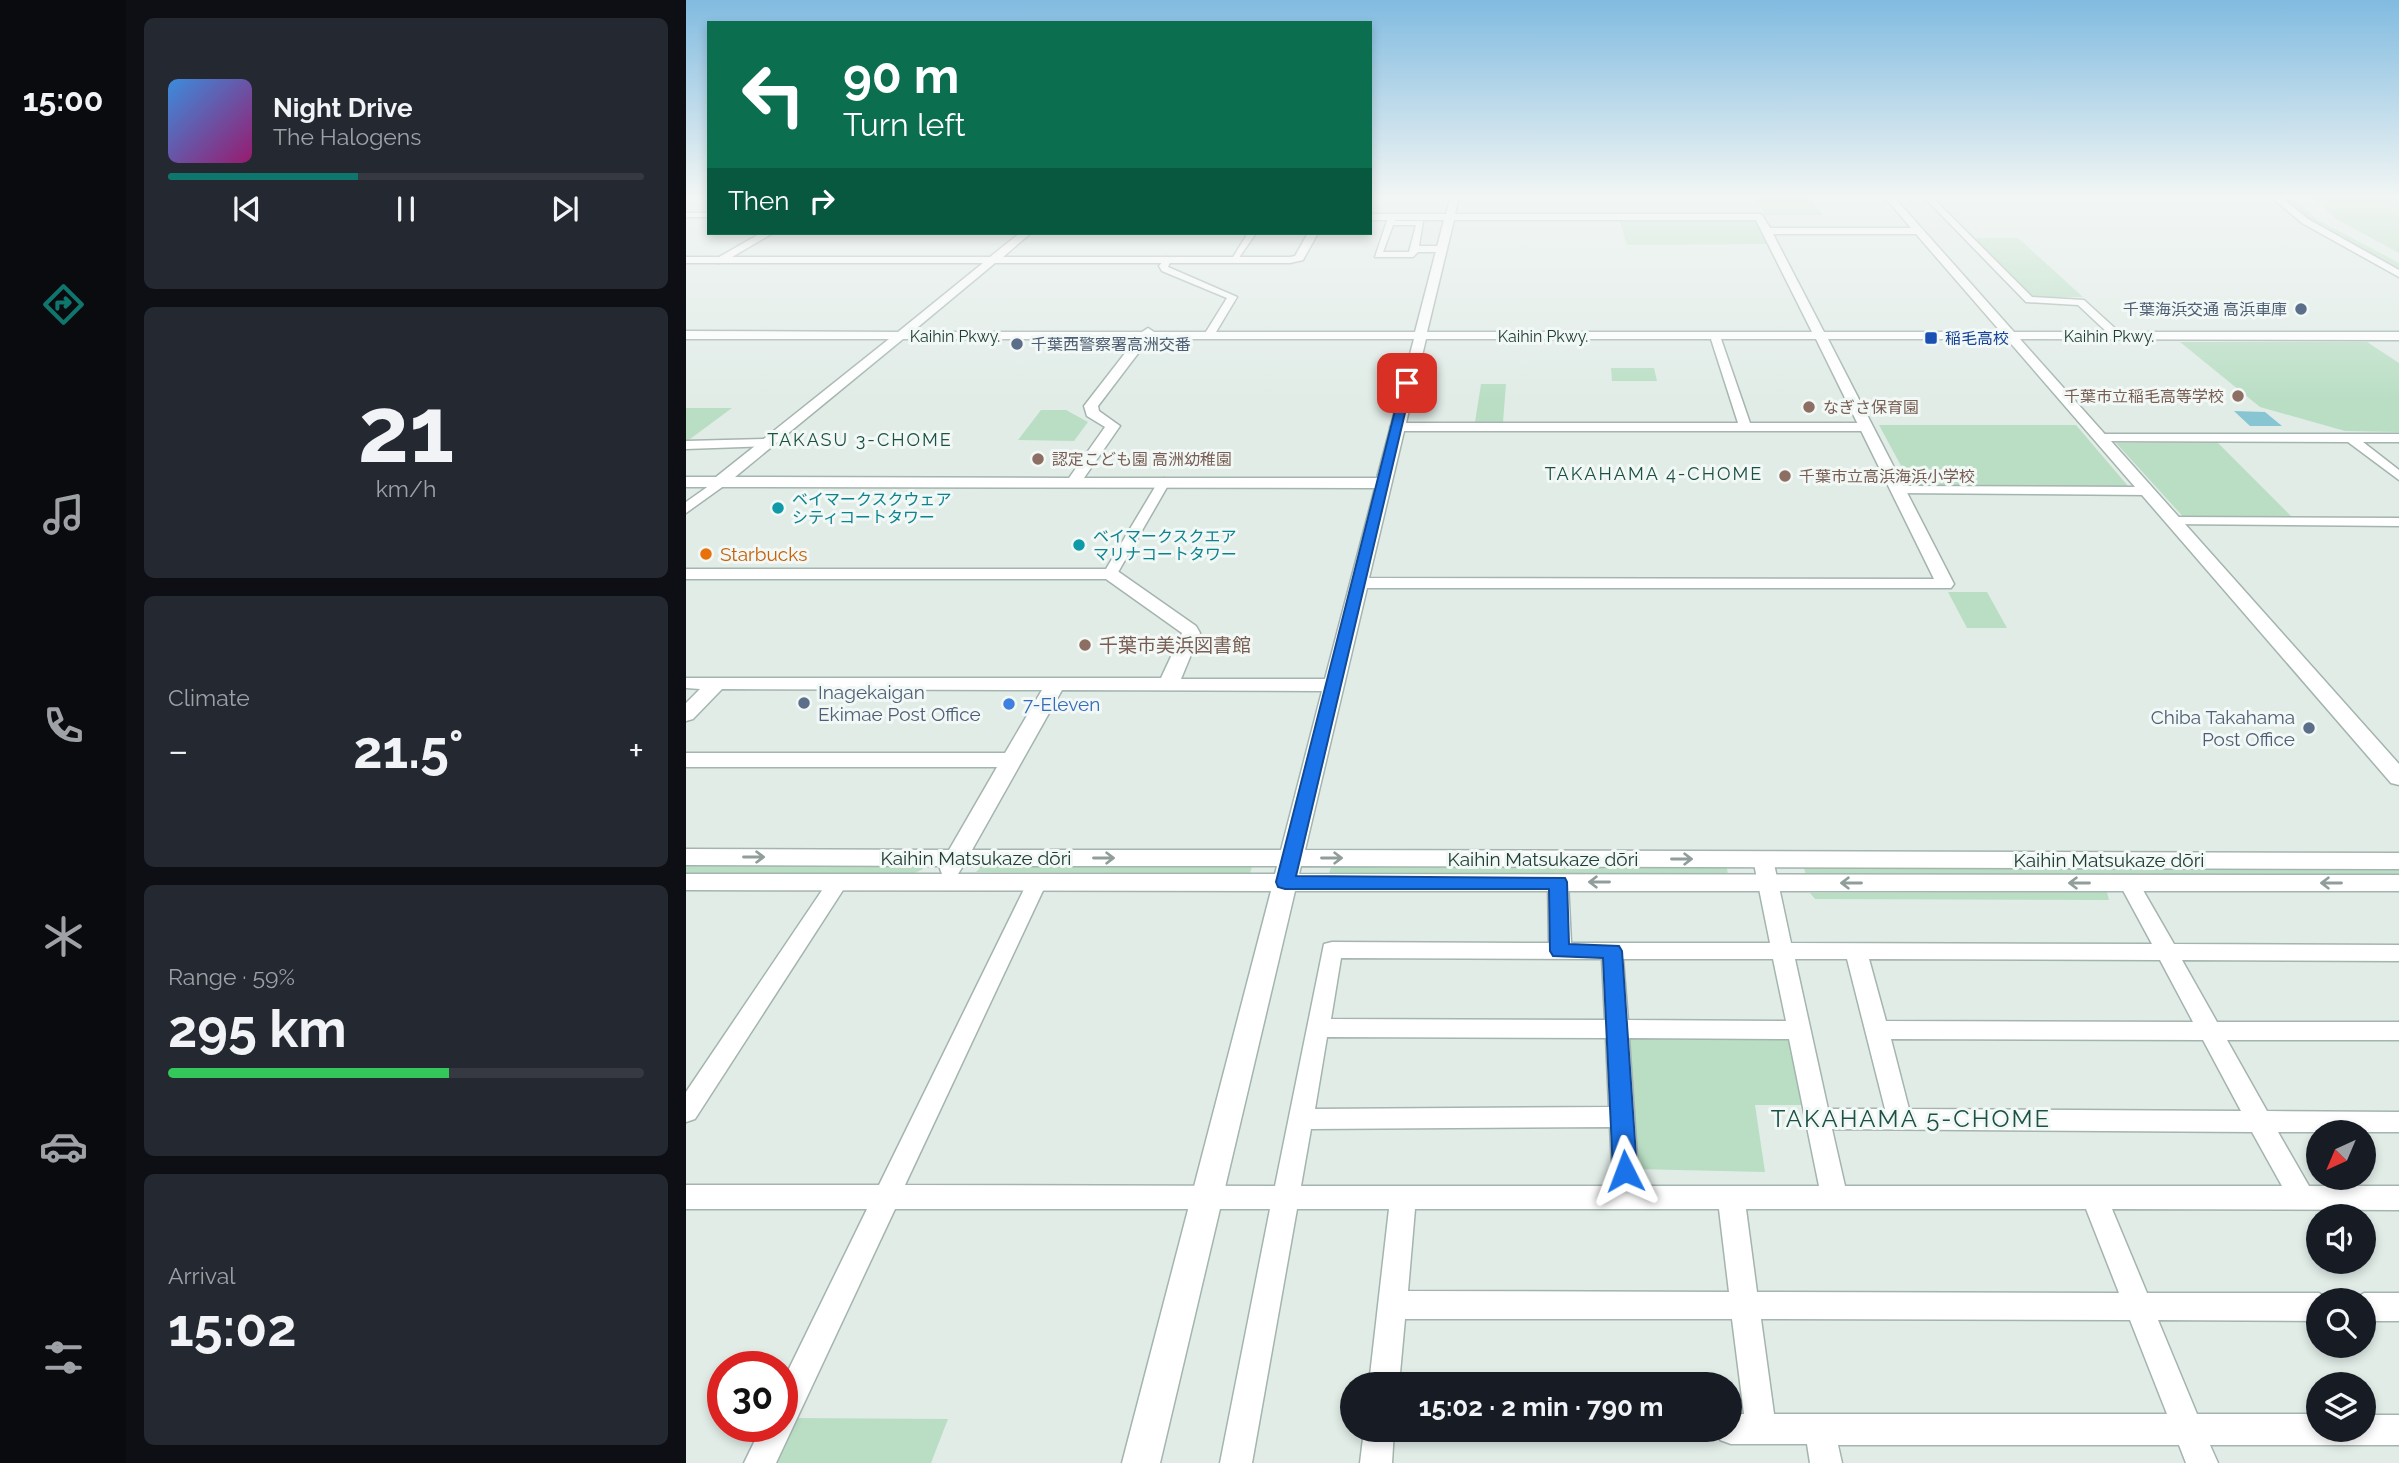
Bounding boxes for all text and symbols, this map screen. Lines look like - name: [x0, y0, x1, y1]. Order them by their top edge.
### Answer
- text: 90 m: [843, 47, 959, 104]
- icon: left: [728, 49, 819, 140]
- text: 15:00: [23, 81, 103, 118]
- text: Night Drive: [273, 93, 412, 123]
- text: Turn left: [843, 106, 965, 143]
- text: The Halogens: [273, 123, 421, 150]
- icon: right: [803, 182, 841, 220]
- text: Then: [728, 186, 789, 216]
- icon: previous: [228, 190, 266, 228]
- icon: pause: [387, 190, 425, 228]
- icon: next: [546, 190, 584, 228]
- icon: directions: [39, 280, 88, 329]
- place label: 千葉海浜交通 高浜車庫: [2123, 300, 2287, 319]
- marker: 千葉海浜交通 高浜車庫: [2293, 301, 2309, 317]
- street label: Kaihin Pkwy.: [910, 327, 1000, 346]
- street label: Kaihin Pkwy.: [1498, 327, 1588, 346]
- street label: Kaihin Pkwy.: [2064, 327, 2154, 346]
- place label: 稲毛高校: [1945, 329, 2009, 348]
- marker: 稲毛高校: [1923, 330, 1939, 346]
- place label: 千葉西警察署高洲交番: [1031, 335, 1191, 354]
- marker: 千葉西警察署高洲交番: [1009, 336, 1025, 352]
- pin: [1377, 353, 1437, 413]
- icon: arrive: [1388, 364, 1426, 402]
- text: 21: [358, 376, 454, 483]
- place label: 千葉市立稲毛高等学校: [2064, 387, 2224, 406]
- marker: 千葉市立稲毛高等学校: [2230, 388, 2246, 404]
- place label: なぎさ保育園: [1823, 398, 1919, 417]
- marker: なぎさ保育園: [1801, 399, 1817, 415]
- district label: TAKASU 3-CHOME: [767, 429, 953, 450]
- place label: 認定こども園 高洲幼稚園: [1052, 450, 1232, 469]
- marker: 認定こども園 高洲幼稚園: [1030, 451, 1046, 467]
- district label: TAKAHAMA 4-CHOME: [1545, 463, 1763, 484]
- place label: 千葉市立高浜海浜小学校: [1799, 467, 1975, 486]
- marker: 千葉市立高浜海浜小学校: [1777, 468, 1793, 484]
- text: km/h: [376, 475, 436, 502]
- icon: music: [39, 490, 88, 539]
- place label: ベイマークスクウェア シティコートタワー: [792, 490, 952, 527]
- marker: ベイマークスクウェア シティコートタワー: [770, 500, 786, 516]
- place label: ベイマークスクエア マリナコートタワー: [1093, 527, 1237, 564]
- marker: ベイマークスクエア マリナコートタワー: [1071, 537, 1087, 553]
- place label: Starbucks: [720, 543, 807, 565]
- marker: Starbucks: [698, 546, 714, 562]
- place label: 千葉市美浜図書館: [1099, 634, 1251, 656]
- marker: 千葉市美浜図書館: [1077, 637, 1093, 653]
- place label: Inagekaigan Ekimae Post Office: [818, 681, 981, 725]
- text: Climate: [168, 684, 250, 711]
- place label: 7-Eleven: [1023, 693, 1100, 715]
- marker: Inagekaigan Ekimae Post Office: [796, 695, 812, 711]
- marker: 7-Eleven: [1001, 696, 1017, 712]
- icon: phone: [39, 701, 88, 750]
- place label: Chiba Takahama Post Office: [2151, 706, 2295, 750]
- text: 21.5°: [353, 719, 464, 780]
- marker: Chiba Takahama Post Office: [2301, 720, 2317, 736]
- text: −: [168, 728, 188, 773]
- text: +: [628, 728, 644, 773]
- street label: Kaihin Matsukaze dōri: [881, 847, 1071, 869]
- street label: Kaihin Matsukaze dōri: [1448, 848, 1638, 870]
- street label: Kaihin Matsukaze dōri: [2014, 849, 2204, 871]
- one-way arrow: [742, 850, 765, 864]
- one-way arrow: [1092, 851, 1115, 865]
- one-way arrow: [1320, 851, 1343, 865]
- one-way arrow: [1670, 852, 1693, 866]
- one-way arrow: [1588, 875, 1611, 889]
- one-way arrow: [1840, 876, 1863, 890]
- one-way arrow: [2068, 876, 2091, 890]
- one-way arrow: [2320, 876, 2343, 890]
- icon: climate: [39, 912, 88, 961]
- text: Range · 59%: [168, 963, 295, 990]
- text: 295 km: [168, 998, 347, 1059]
- district label: TAKAHAMA 5-CHOME: [1771, 1104, 2051, 1133]
- north arrow: [2306, 1120, 2376, 1190]
- map controls: [2306, 1120, 2376, 1442]
- icon: car: [39, 1122, 88, 1171]
- position arrow: [1588, 1134, 1662, 1208]
- button: sound: [2306, 1204, 2376, 1274]
- text: Arrival: [168, 1262, 235, 1289]
- button: search: [2306, 1288, 2376, 1358]
- text: 15:02: [168, 1297, 297, 1358]
- icon: filters: [39, 1333, 88, 1382]
- speed limit sign: 30: [707, 1351, 798, 1442]
- button: layers: [2306, 1372, 2376, 1442]
- text: 15:02 · 2 min · 790 m: [1419, 1392, 1663, 1422]

